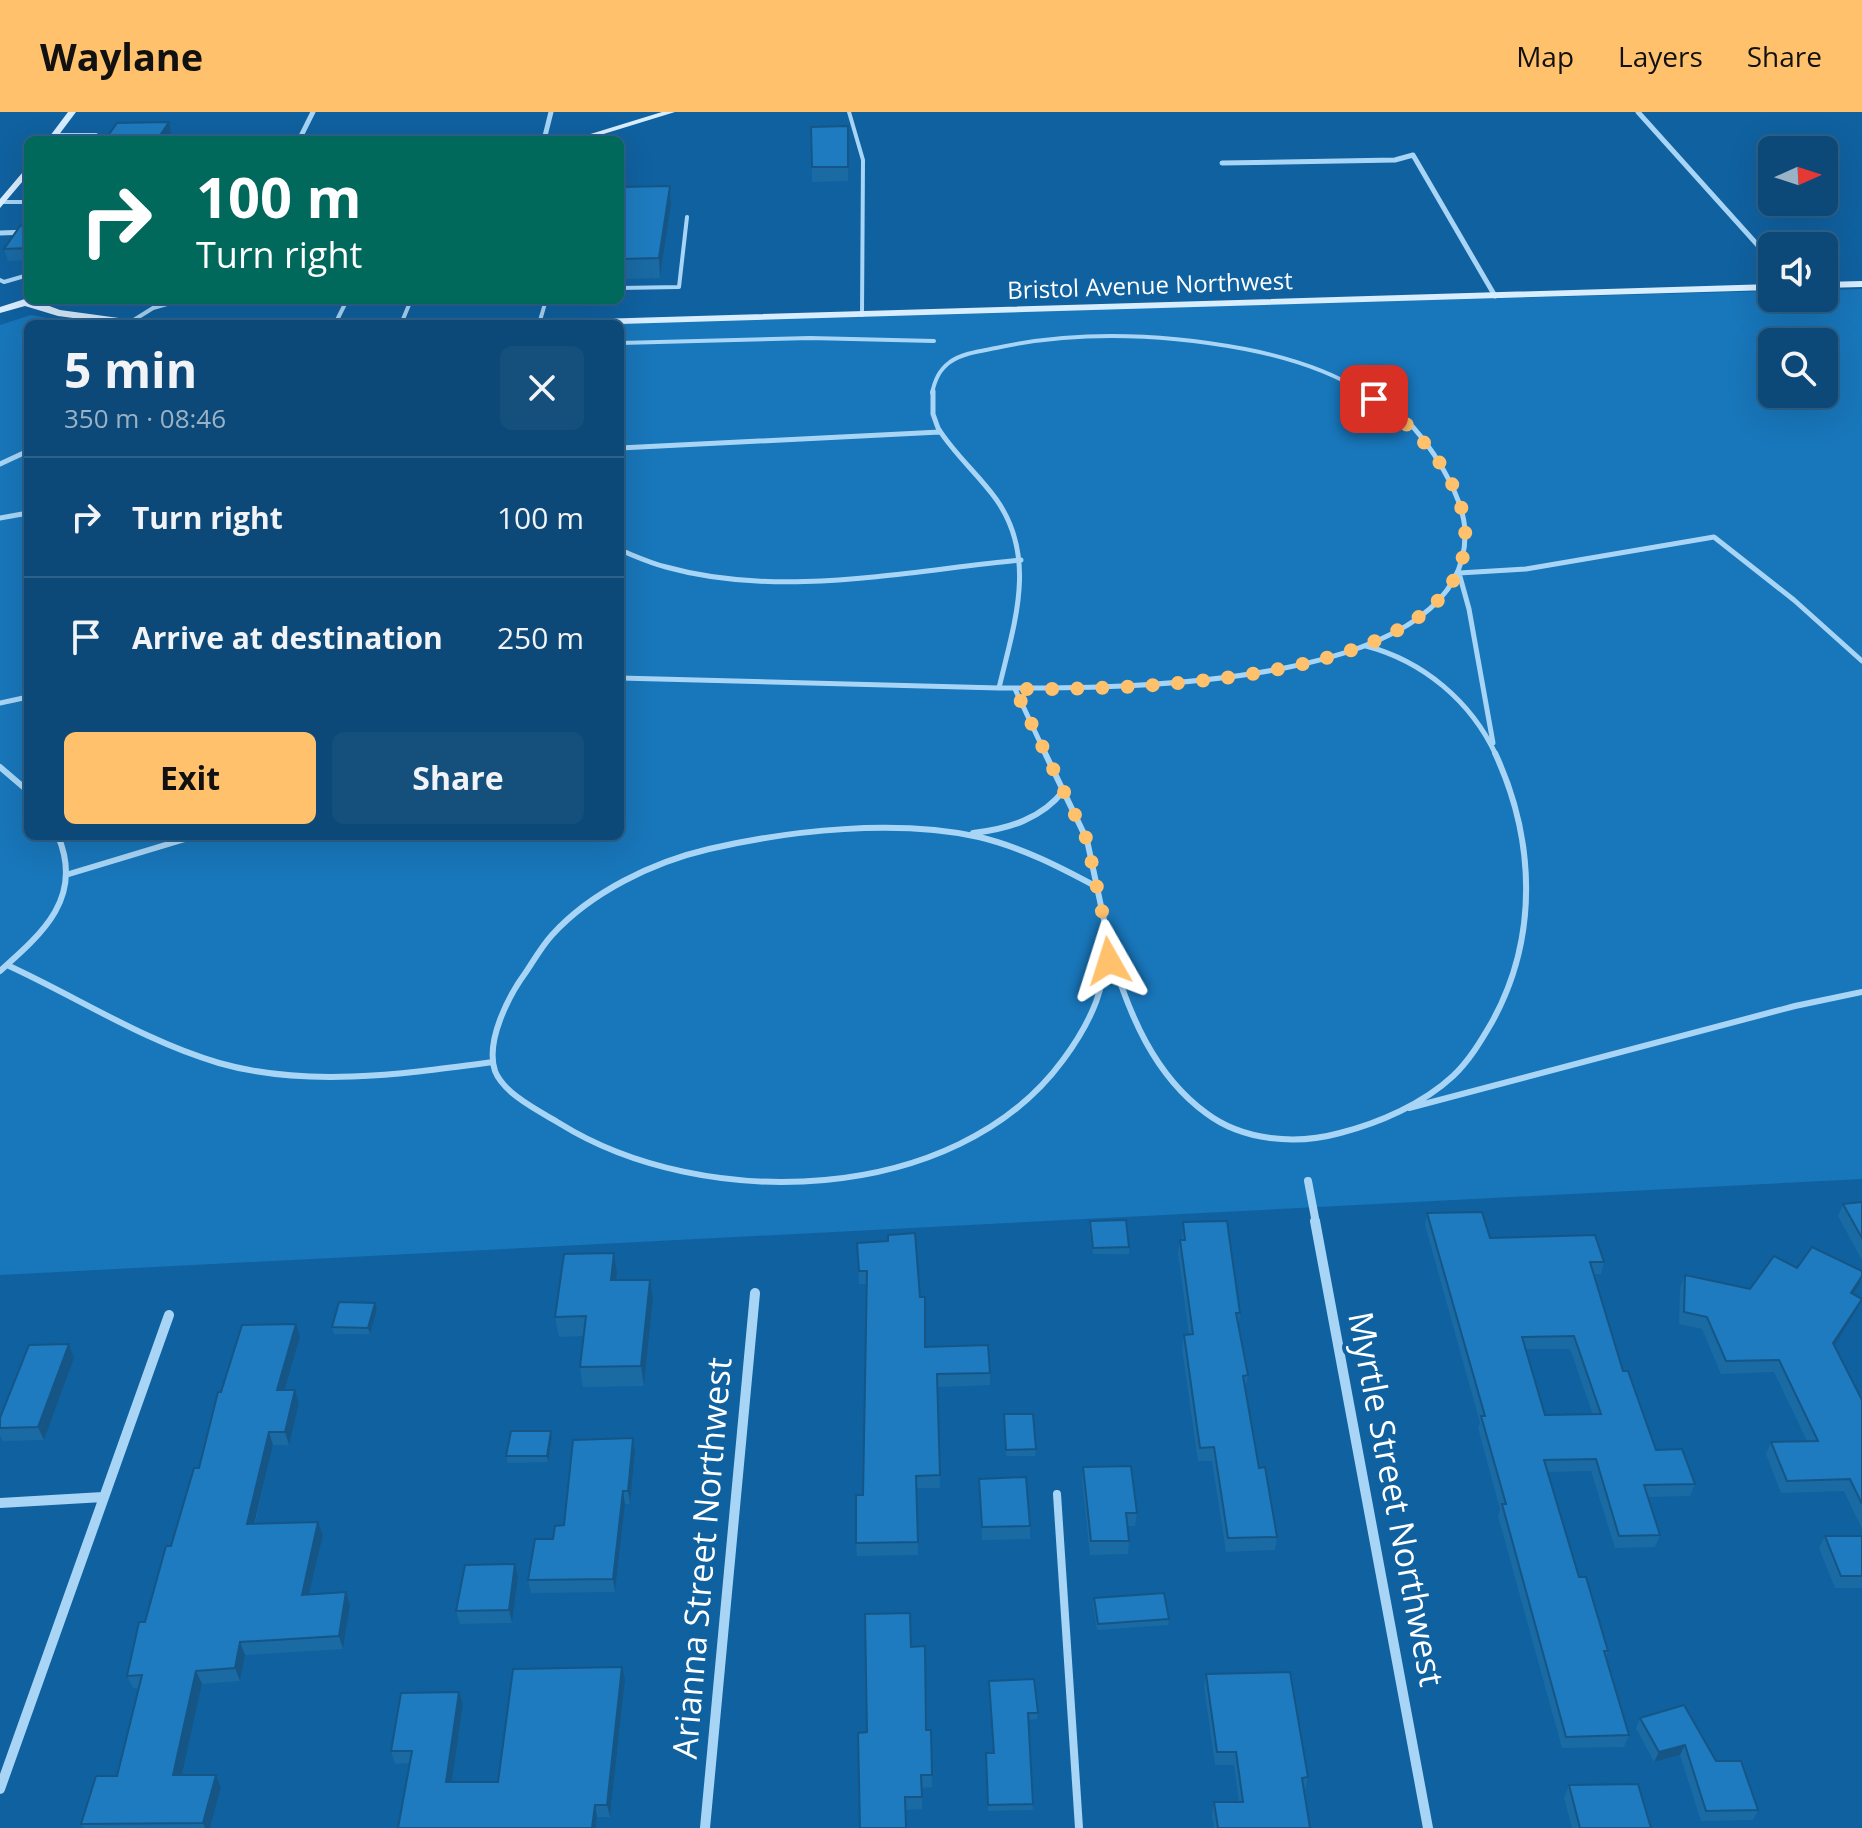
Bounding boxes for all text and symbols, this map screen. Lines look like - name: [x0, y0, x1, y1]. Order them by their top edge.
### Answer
- text: Waylane: [40, 30, 203, 82]
- text: Map: [1516, 37, 1574, 75]
- text: Layers: [1618, 37, 1703, 75]
- text: Share: [1747, 37, 1822, 75]
- north arrow: [1758, 136, 1838, 216]
- map controls: [1758, 136, 1838, 408]
- text: 100 m: [196, 158, 362, 234]
- icon: right: [64, 168, 168, 272]
- text: Turn right: [196, 230, 362, 279]
- button: sound: [1758, 232, 1838, 312]
- street label: Bristol Avenue Northwest: [1007, 263, 1293, 306]
- button: search: [1758, 328, 1838, 408]
- text: 5 min: [64, 337, 197, 402]
- button: close: [500, 346, 584, 430]
- pin: [1340, 365, 1408, 433]
- icon: arrive: [1352, 377, 1396, 421]
- text: 350 m · 08:46: [64, 400, 226, 436]
- icon: right: [64, 495, 108, 539]
- text: Turn right: [132, 497, 283, 538]
- text: 100 m: [497, 497, 584, 538]
- icon: arrive: [64, 615, 108, 659]
- text: Arrive at destination: [132, 617, 443, 658]
- text: 250 m: [497, 617, 584, 658]
- button: Exit: [64, 732, 316, 824]
- button: Share: [332, 732, 584, 824]
- position arrow: [1067, 919, 1151, 1003]
- street label: Myrtle Street Northwest: [1338, 1308, 1456, 1690]
- street label: Arianna Street Northwest: [661, 1355, 741, 1761]

